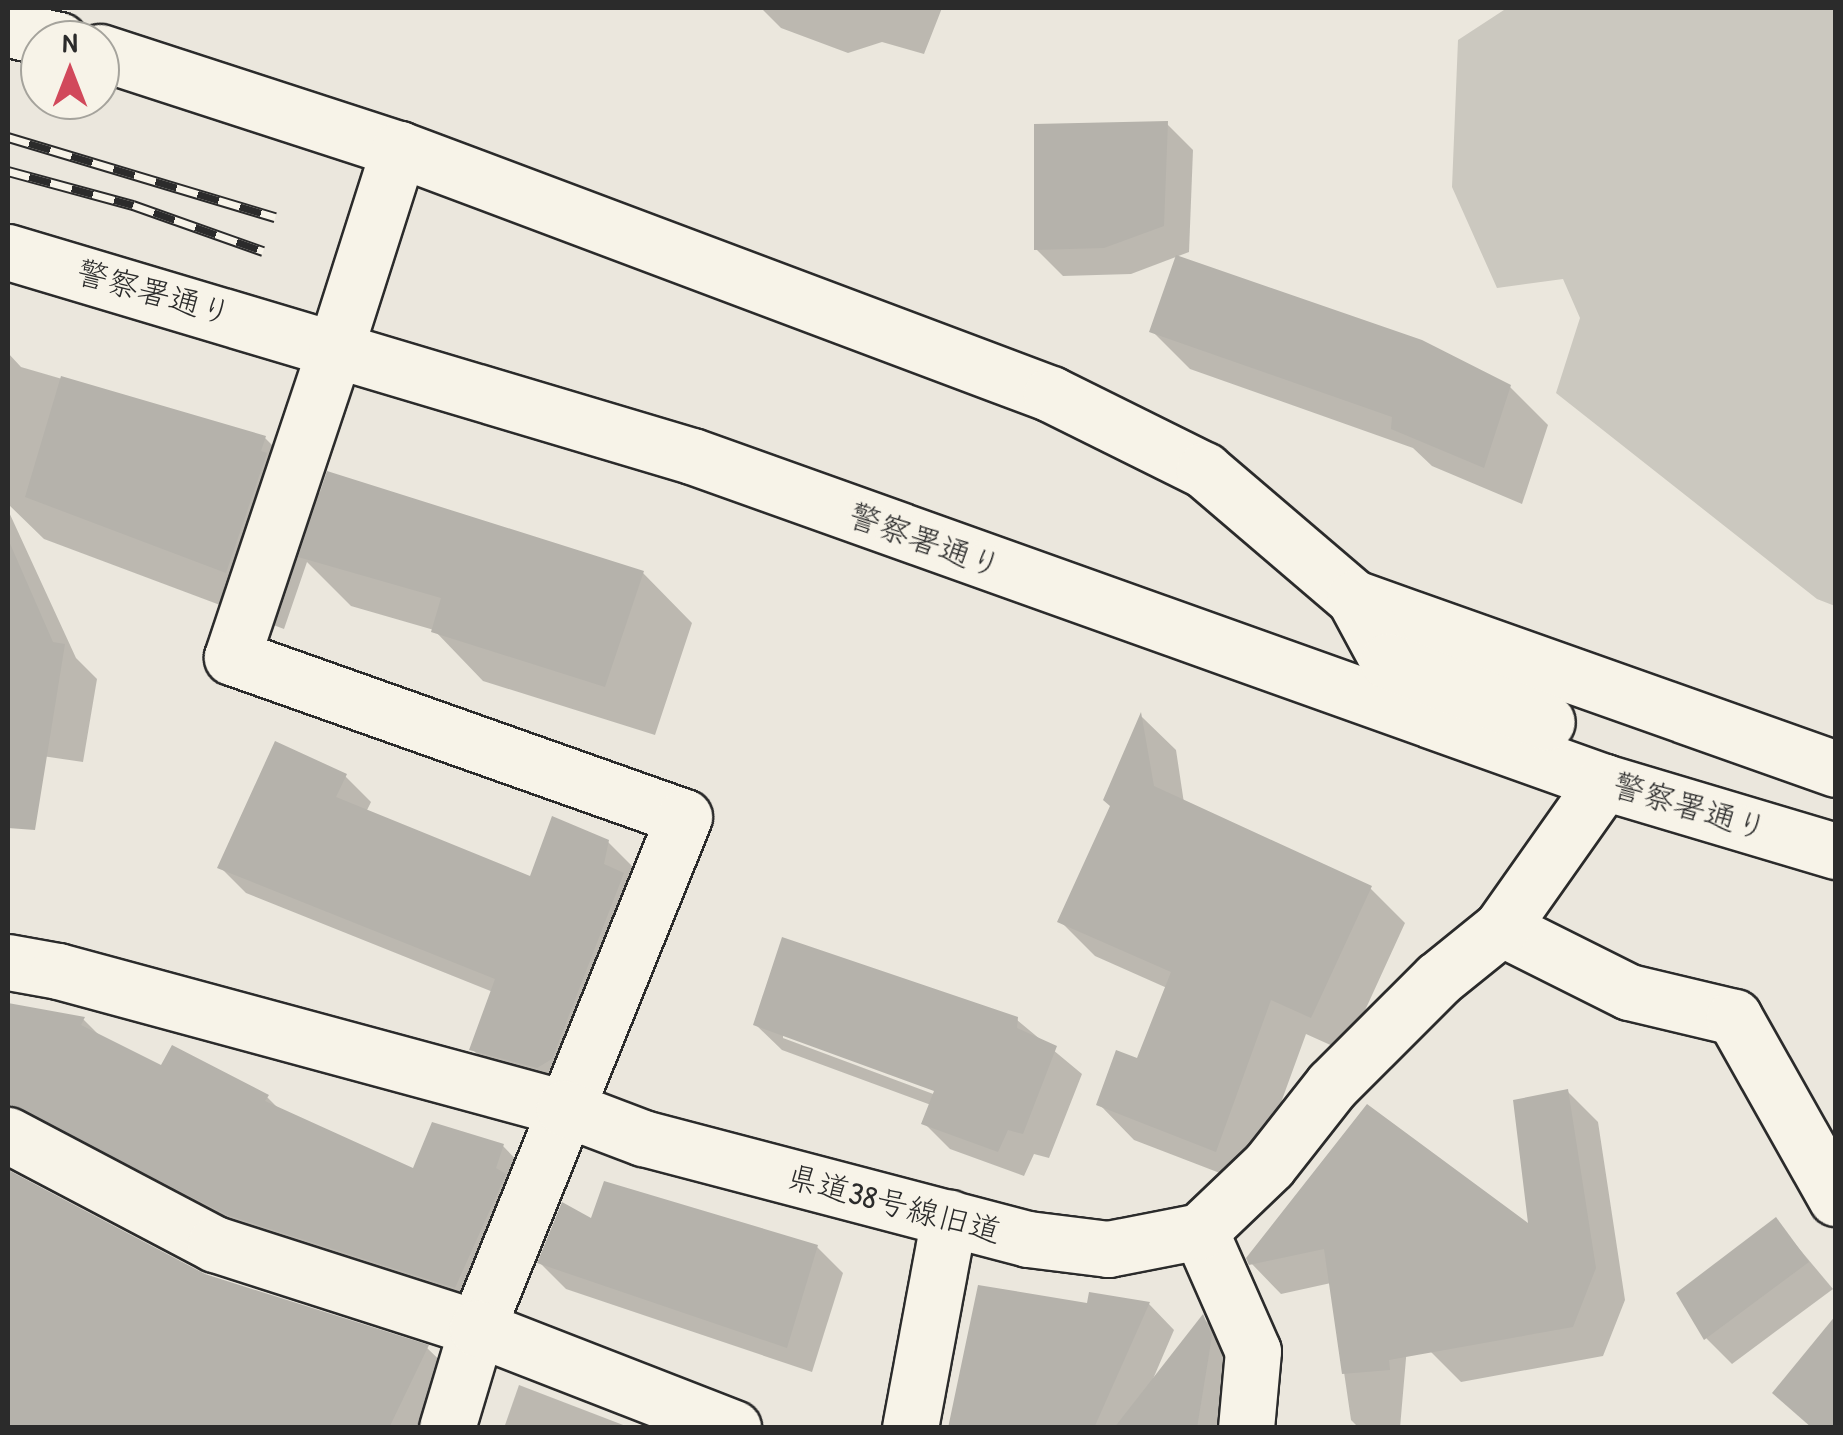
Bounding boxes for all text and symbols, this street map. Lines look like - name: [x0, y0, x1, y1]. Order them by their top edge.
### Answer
- north arrow: [20, 20, 120, 120]
- text: N: [63, 23, 77, 61]
- street label: 警察署通り: [72, 252, 236, 334]
- street label: 警察署通り: [843, 496, 1007, 586]
- street label: 警察署通り: [1608, 765, 1772, 849]
- street label: 県道38号線旧道: [783, 1157, 1005, 1251]

